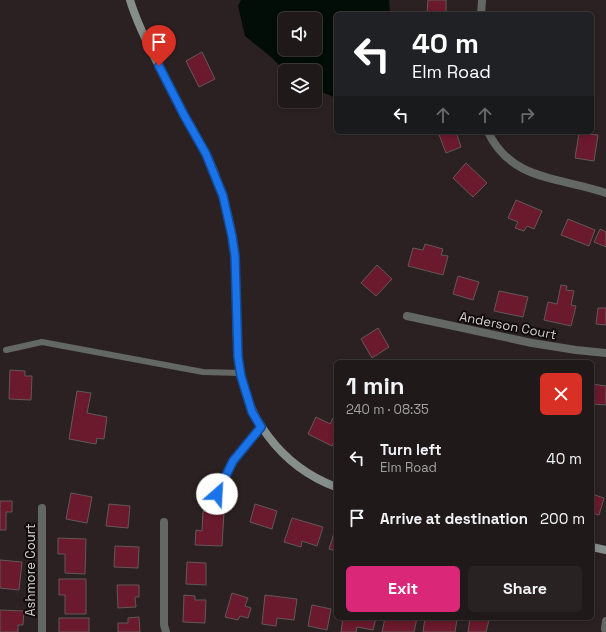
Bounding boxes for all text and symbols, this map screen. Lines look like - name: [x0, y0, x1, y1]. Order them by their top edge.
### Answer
- map controls: [278, 12, 322, 108]
- button: sound: [278, 12, 322, 56]
- pin: [142, 25, 176, 66]
- text: 40 m: [412, 25, 479, 61]
- icon: left: [346, 28, 398, 80]
- icon: arrive: [148, 31, 170, 53]
- text: Elm Road: [412, 60, 491, 83]
- button: layers: [278, 64, 322, 108]
- icon: left: [390, 104, 412, 126]
- icon: ahead: [432, 104, 454, 126]
- icon: ahead: [474, 104, 496, 126]
- icon: right: [516, 104, 538, 126]
- street label: Anderson Court: [458, 308, 558, 343]
- text: 1 min: [346, 370, 405, 401]
- button: close: [540, 373, 582, 415]
- text: 240 m · 08:35: [346, 401, 429, 418]
- text: Turn left: [380, 440, 442, 459]
- icon: left: [346, 447, 368, 469]
- text: 40 m: [546, 449, 582, 468]
- text: Elm Road: [380, 459, 437, 476]
- position arrow: [196, 473, 238, 515]
- icon: arrive: [346, 507, 368, 529]
- text: Arrive at destination: [380, 509, 528, 528]
- text: 200 m: [540, 509, 585, 528]
- street label: Ashmore Court: [22, 523, 39, 617]
- button: Exit: [346, 566, 460, 612]
- button: Share: [468, 566, 582, 612]

